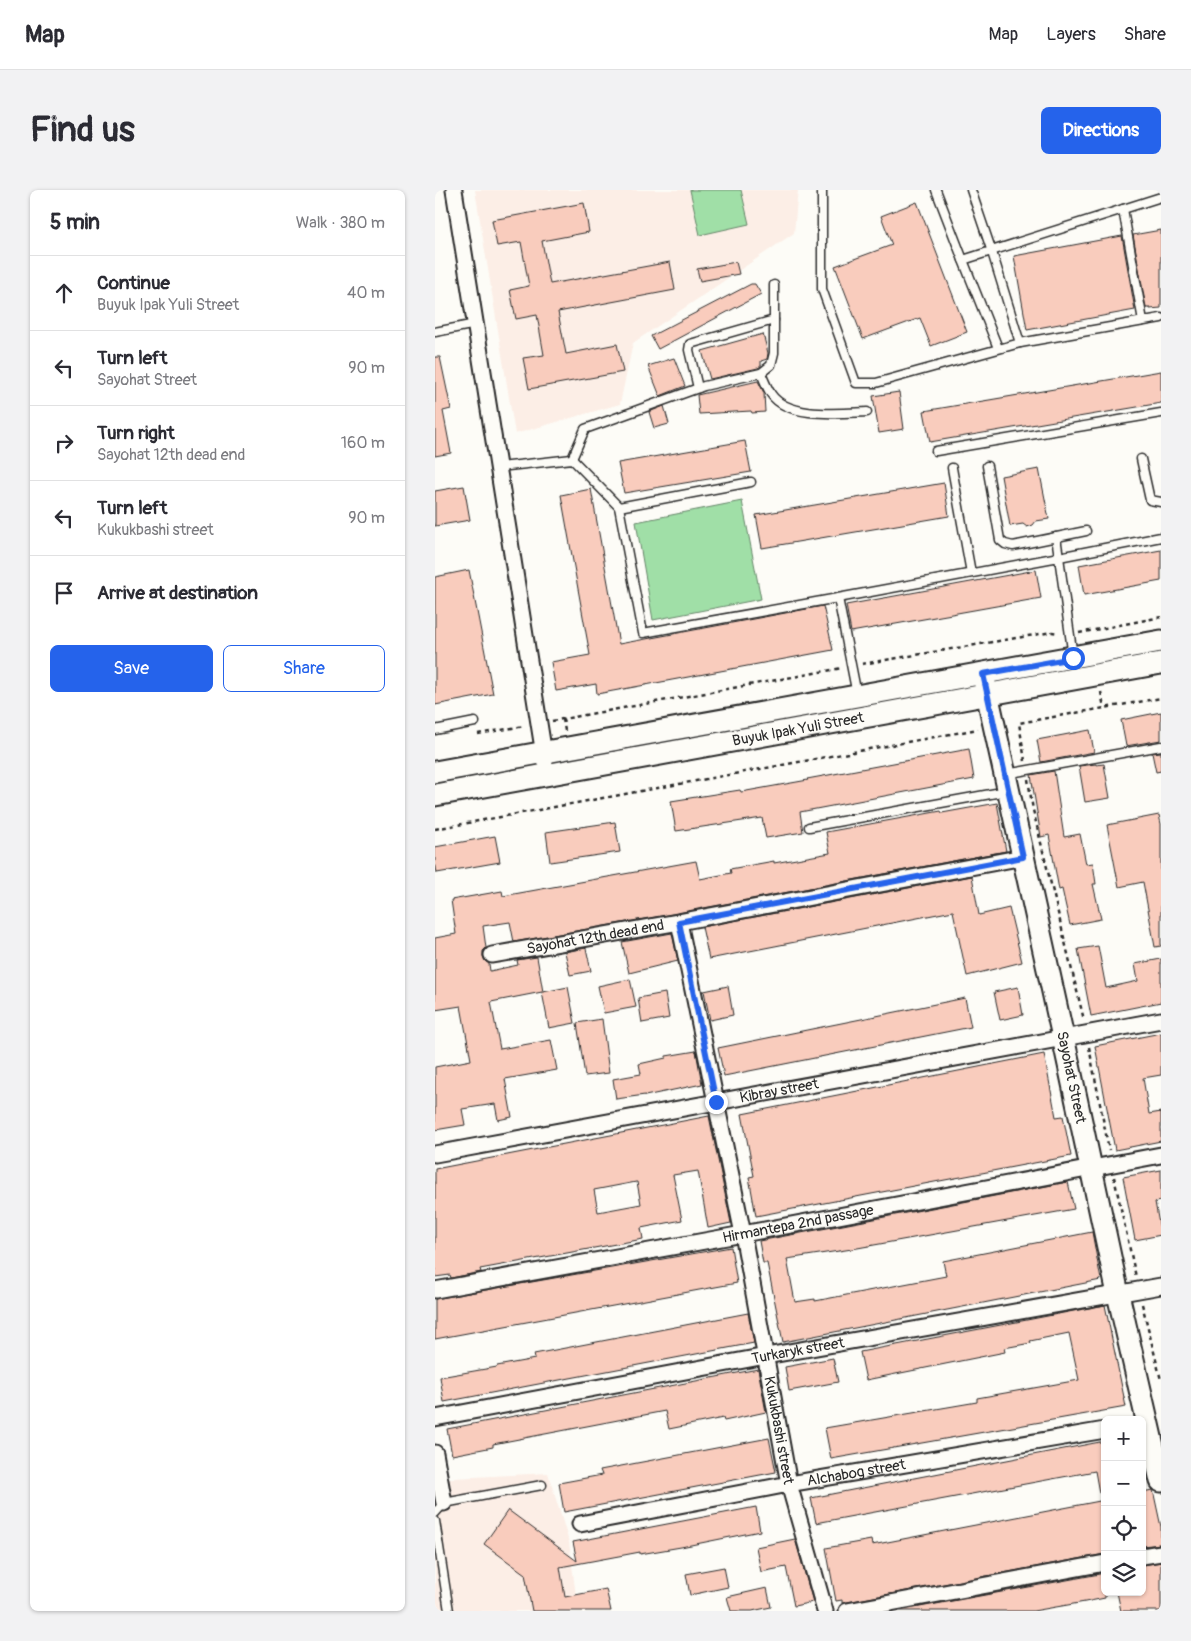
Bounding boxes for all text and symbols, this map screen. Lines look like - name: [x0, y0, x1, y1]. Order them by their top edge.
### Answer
- text: Map: [25, 20, 65, 49]
- text: Map: [989, 23, 1018, 46]
- text: Layers: [1046, 23, 1096, 46]
- text: Share: [1124, 23, 1166, 46]
- button: Directions: [1041, 107, 1161, 154]
- text: Find us: [30, 108, 135, 152]
- text: 5 min: [50, 209, 100, 236]
- text: Walk · 380 m: [296, 213, 385, 233]
- text: Continue: [97, 271, 170, 295]
- icon: ahead: [50, 279, 78, 307]
- text: 40 m: [347, 283, 385, 303]
- text: Buyuk Ipak Yuli Street: [97, 295, 239, 315]
- text: Turn left: [97, 346, 167, 370]
- icon: left: [50, 354, 78, 382]
- text: 90 m: [348, 358, 385, 378]
- text: Sayohat Street: [97, 370, 197, 390]
- text: Turn right: [97, 421, 175, 445]
- icon: right: [50, 429, 78, 457]
- text: 160 m: [341, 433, 385, 453]
- text: Sayohat 12th dead end: [97, 445, 245, 465]
- text: Turn left: [97, 496, 167, 520]
- icon: left: [50, 504, 78, 532]
- text: 90 m: [348, 508, 385, 528]
- text: Kukukbashi street: [97, 520, 214, 540]
- icon: arrive: [50, 579, 78, 607]
- text: Arrive at destination: [97, 581, 258, 605]
- button: Save: [50, 645, 213, 692]
- button: Share: [223, 645, 385, 692]
- route start: [1062, 647, 1085, 670]
- street label: Buyuk Ipak Yuli Street: [731, 708, 866, 750]
- street label: Sayohat 12th dead end: [525, 915, 666, 958]
- street label: Sayohat Street: [1053, 1029, 1091, 1126]
- street label: Kibray street: [738, 1074, 821, 1107]
- route end: [705, 1091, 728, 1114]
- street label: Hirmantepa 2nd passage: [721, 1200, 876, 1247]
- street label: Turkaryk street: [750, 1333, 847, 1368]
- street label: Kukukbashi street: [760, 1375, 799, 1487]
- map controls: [1101, 1416, 1146, 1596]
- button: +: [1101, 1416, 1146, 1461]
- street label: Alchabog street: [805, 1455, 908, 1490]
- button: −: [1101, 1461, 1146, 1506]
- button: locate: [1101, 1506, 1146, 1551]
- button: layers: [1101, 1551, 1146, 1596]

